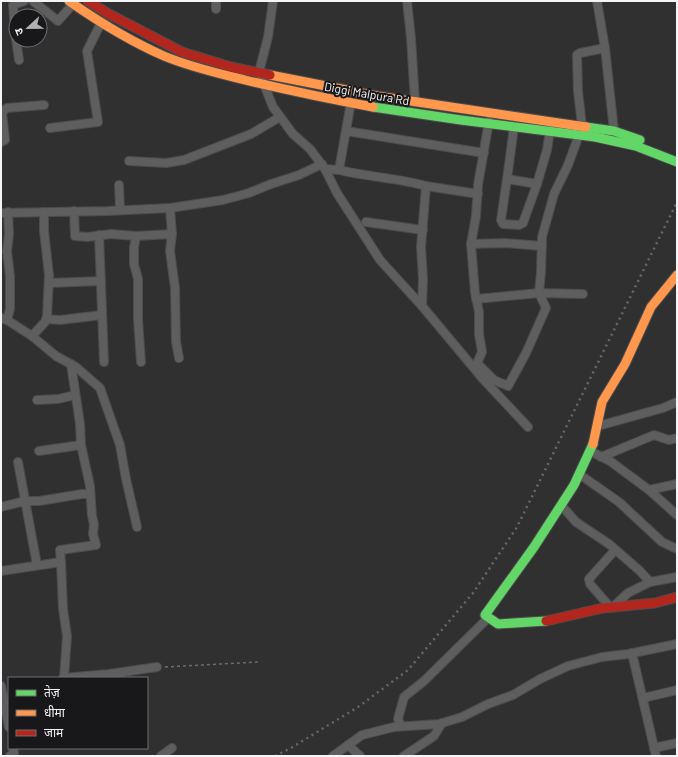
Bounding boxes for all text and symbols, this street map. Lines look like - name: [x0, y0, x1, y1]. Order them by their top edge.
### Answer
- north arrow: [8, 8, 48, 48]
- text: उ: [11, 26, 25, 37]
- street label: Diggi Malpura Rd: [323, 79, 411, 107]
- legend: [8, 677, 148, 749]
- text: तेज़: [44, 685, 61, 699]
- text: धीमा: [44, 705, 66, 719]
- text: जाम: [44, 725, 64, 739]

